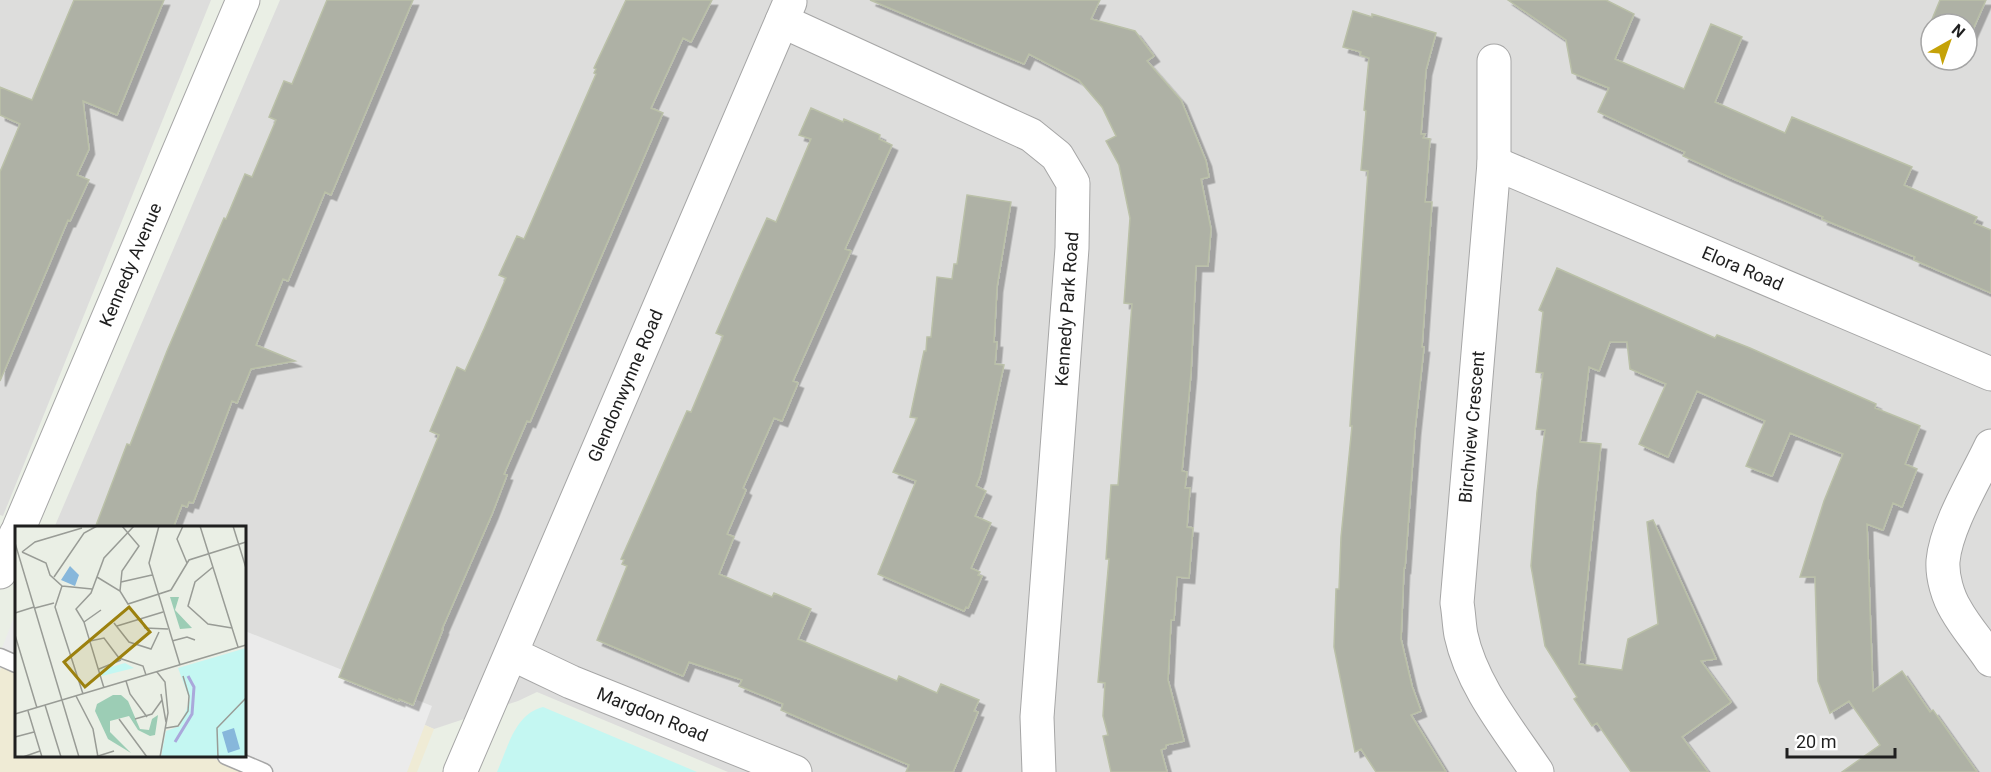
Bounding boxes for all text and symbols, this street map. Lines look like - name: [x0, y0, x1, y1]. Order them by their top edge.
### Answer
- north arrow: [1919, 12, 1979, 72]
- text: N: [1948, 20, 1969, 42]
- street label: Kennedy Avenue: [95, 200, 166, 329]
- street label: Kennedy Park Road: [1051, 231, 1082, 387]
- street label: Elora Road: [1699, 242, 1787, 295]
- street label: Glendonwynne Road: [583, 306, 667, 465]
- street label: Birchview Crescent: [1454, 350, 1489, 504]
- inset map: [15, 526, 246, 757]
- street label: Margdon Road: [594, 683, 711, 746]
- scale bar: [1787, 721, 1895, 759]
- text: 20 m: [1796, 731, 1836, 752]

